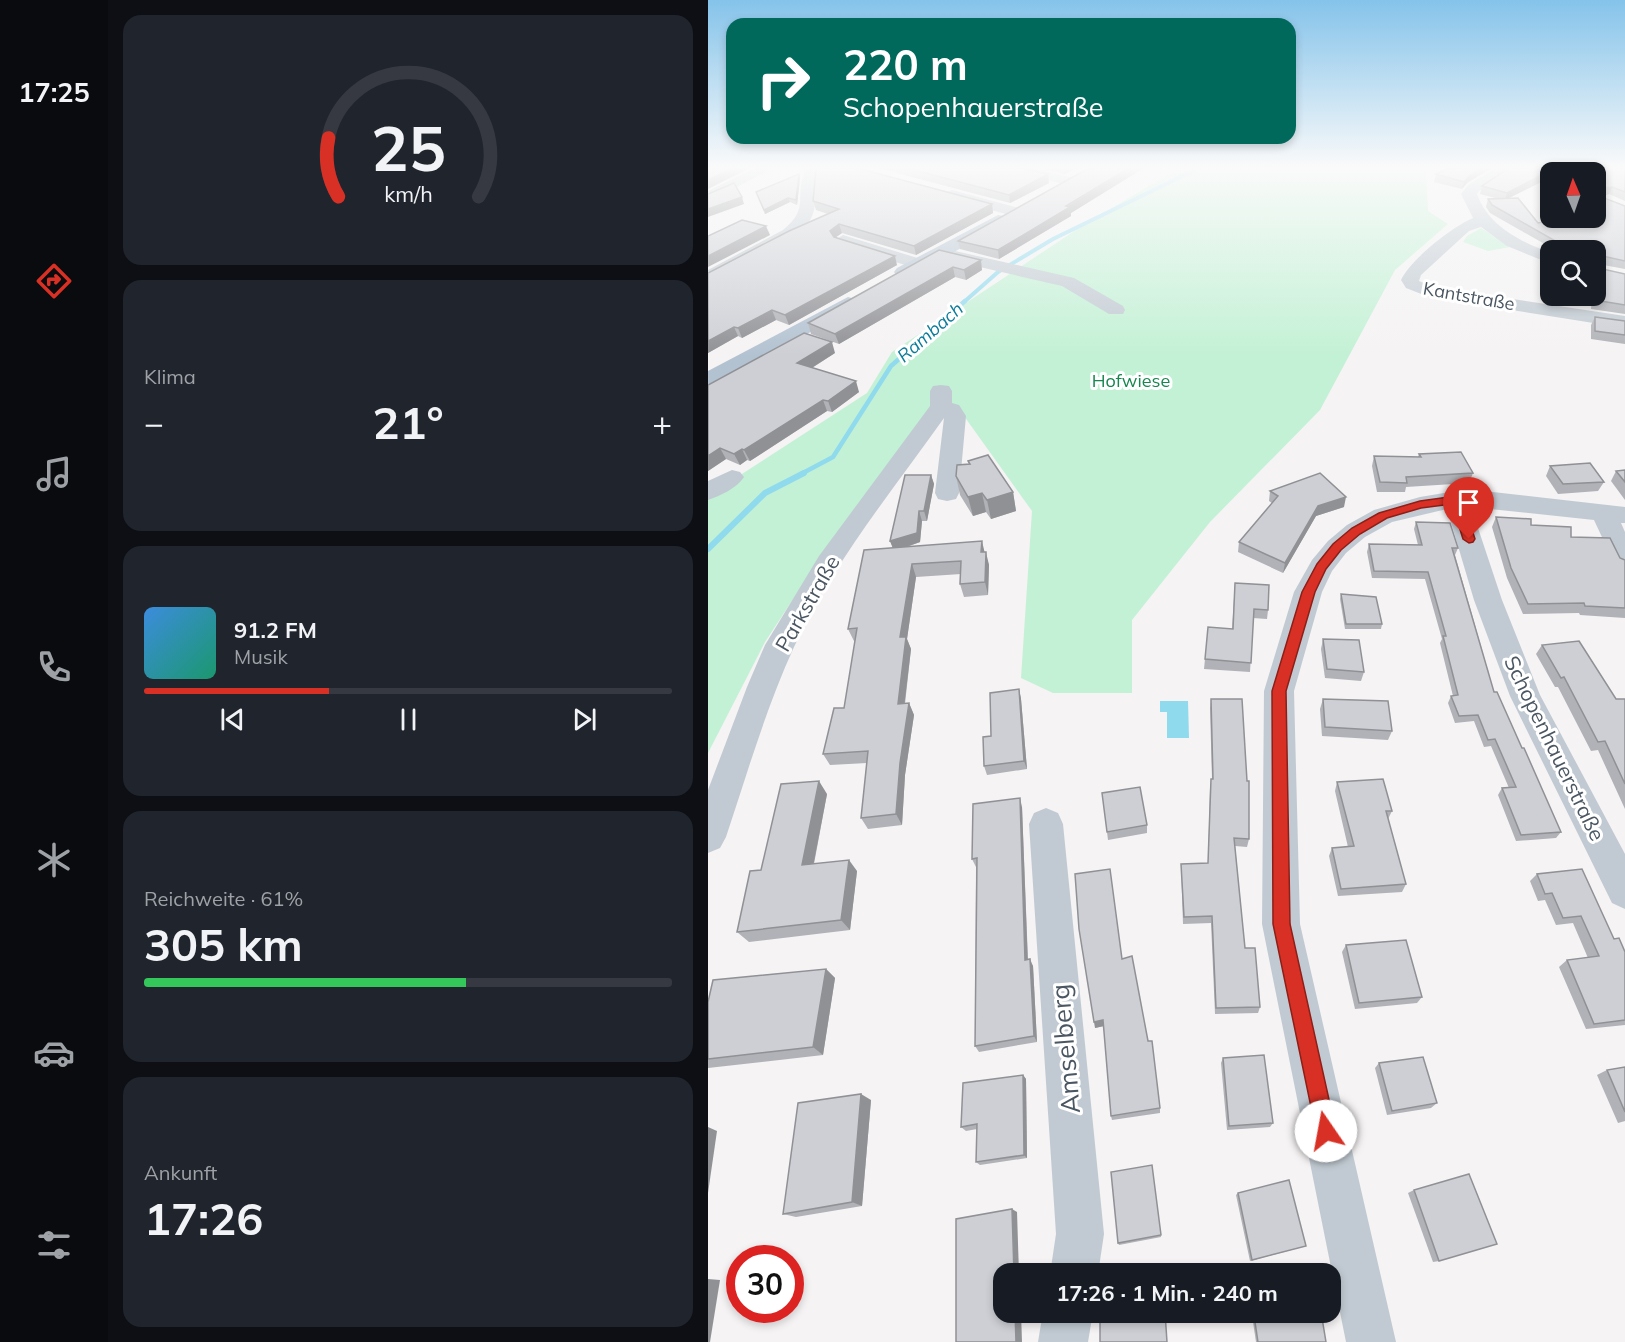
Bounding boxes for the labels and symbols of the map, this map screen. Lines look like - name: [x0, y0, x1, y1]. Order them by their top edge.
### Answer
- north arrow: [1540, 162, 1606, 228]
- street label: Kantstraße: [1421, 277, 1517, 315]
- water label: Rambach: [892, 297, 968, 367]
- park label: Hofwiese: [1092, 369, 1170, 392]
- pin: [1443, 477, 1494, 539]
- street label: Parkstraße: [769, 550, 845, 656]
- street label: Schopenhauerstraße: [1499, 651, 1611, 845]
- street label: Amselberg: [1043, 983, 1087, 1115]
- position arrow: [1294, 1099, 1358, 1163]
- speed limit sign: 30: [726, 1245, 804, 1323]

